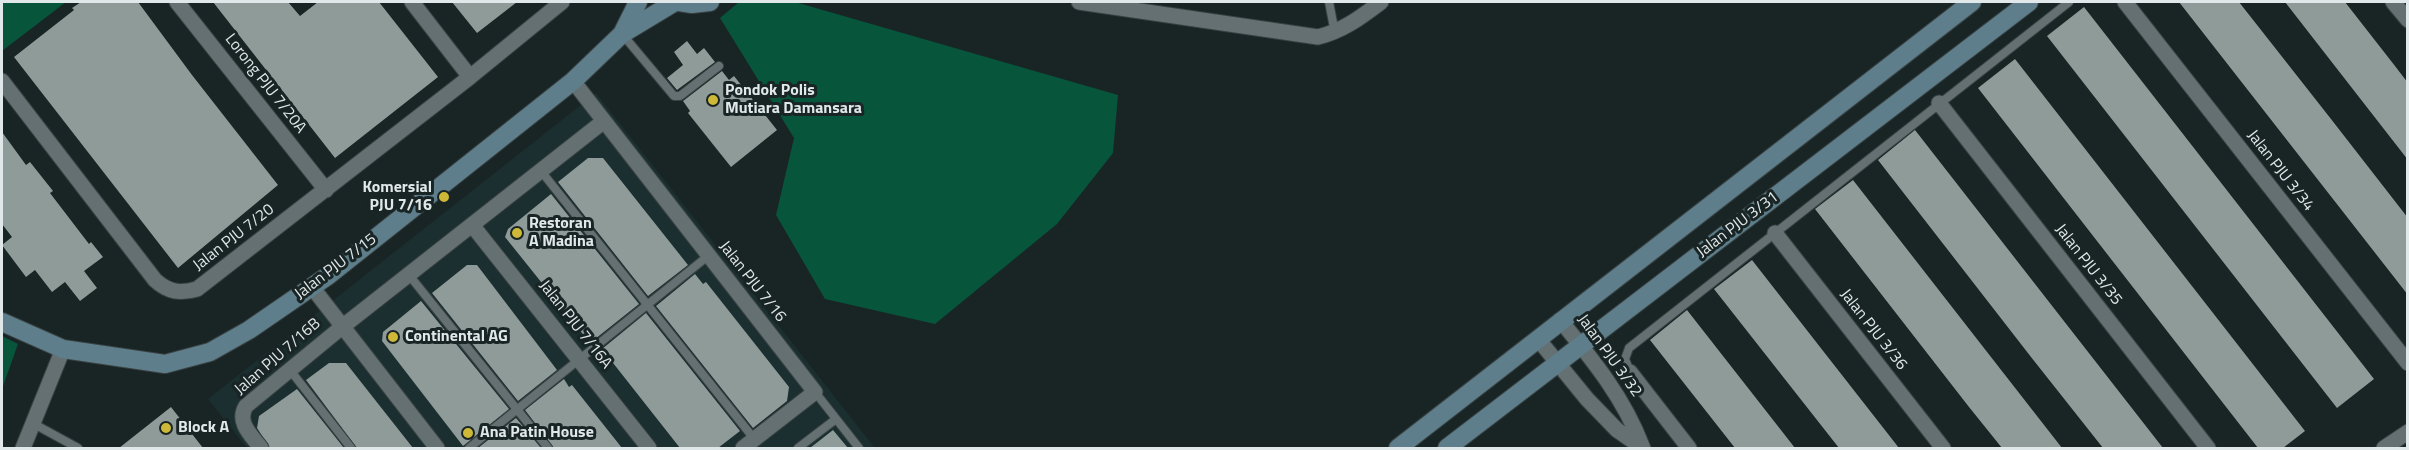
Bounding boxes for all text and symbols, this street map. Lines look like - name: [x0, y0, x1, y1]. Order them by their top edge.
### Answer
- street label: Lorong PJU 7/20A: [220, 31, 310, 137]
- place label: Pondok Polis Mutiara Damansara: [725, 81, 862, 119]
- marker: Pondok Polis Mutiara Damansara: [706, 93, 720, 107]
- street label: Jalan PJU 3/34: [2242, 127, 2318, 215]
- place label: Komersial PJU 7/16: [363, 178, 432, 216]
- street label: Jalan PJU 3/31: [1693, 188, 1783, 262]
- marker: Komersial PJU 7/16: [437, 190, 451, 204]
- street label: Jalan PJU 7/20: [190, 200, 278, 276]
- place label: Restoran A Madina: [529, 214, 594, 252]
- street label: Jalan PJU 3/35: [2050, 221, 2126, 309]
- marker: Restoran A Madina: [510, 226, 524, 240]
- street label: Jalan PJU 7/15: [291, 230, 381, 304]
- street label: Jalan PJU 7/16: [714, 238, 790, 326]
- street label: Jalan PJU 7/16A: [534, 277, 616, 373]
- street label: Jalan PJU 3/36: [1835, 286, 1911, 374]
- street label: Jalan PJU 3/32: [1573, 311, 1645, 401]
- street label: Jalan PJU 7/16B: [231, 315, 325, 399]
- place label: Continental AG: [405, 327, 508, 347]
- marker: Continental AG: [386, 330, 400, 344]
- place label: Block A: [178, 418, 229, 438]
- marker: Block A: [159, 421, 173, 435]
- place label: Ana Patin House: [480, 423, 594, 443]
- marker: Ana Patin House: [461, 426, 475, 440]

